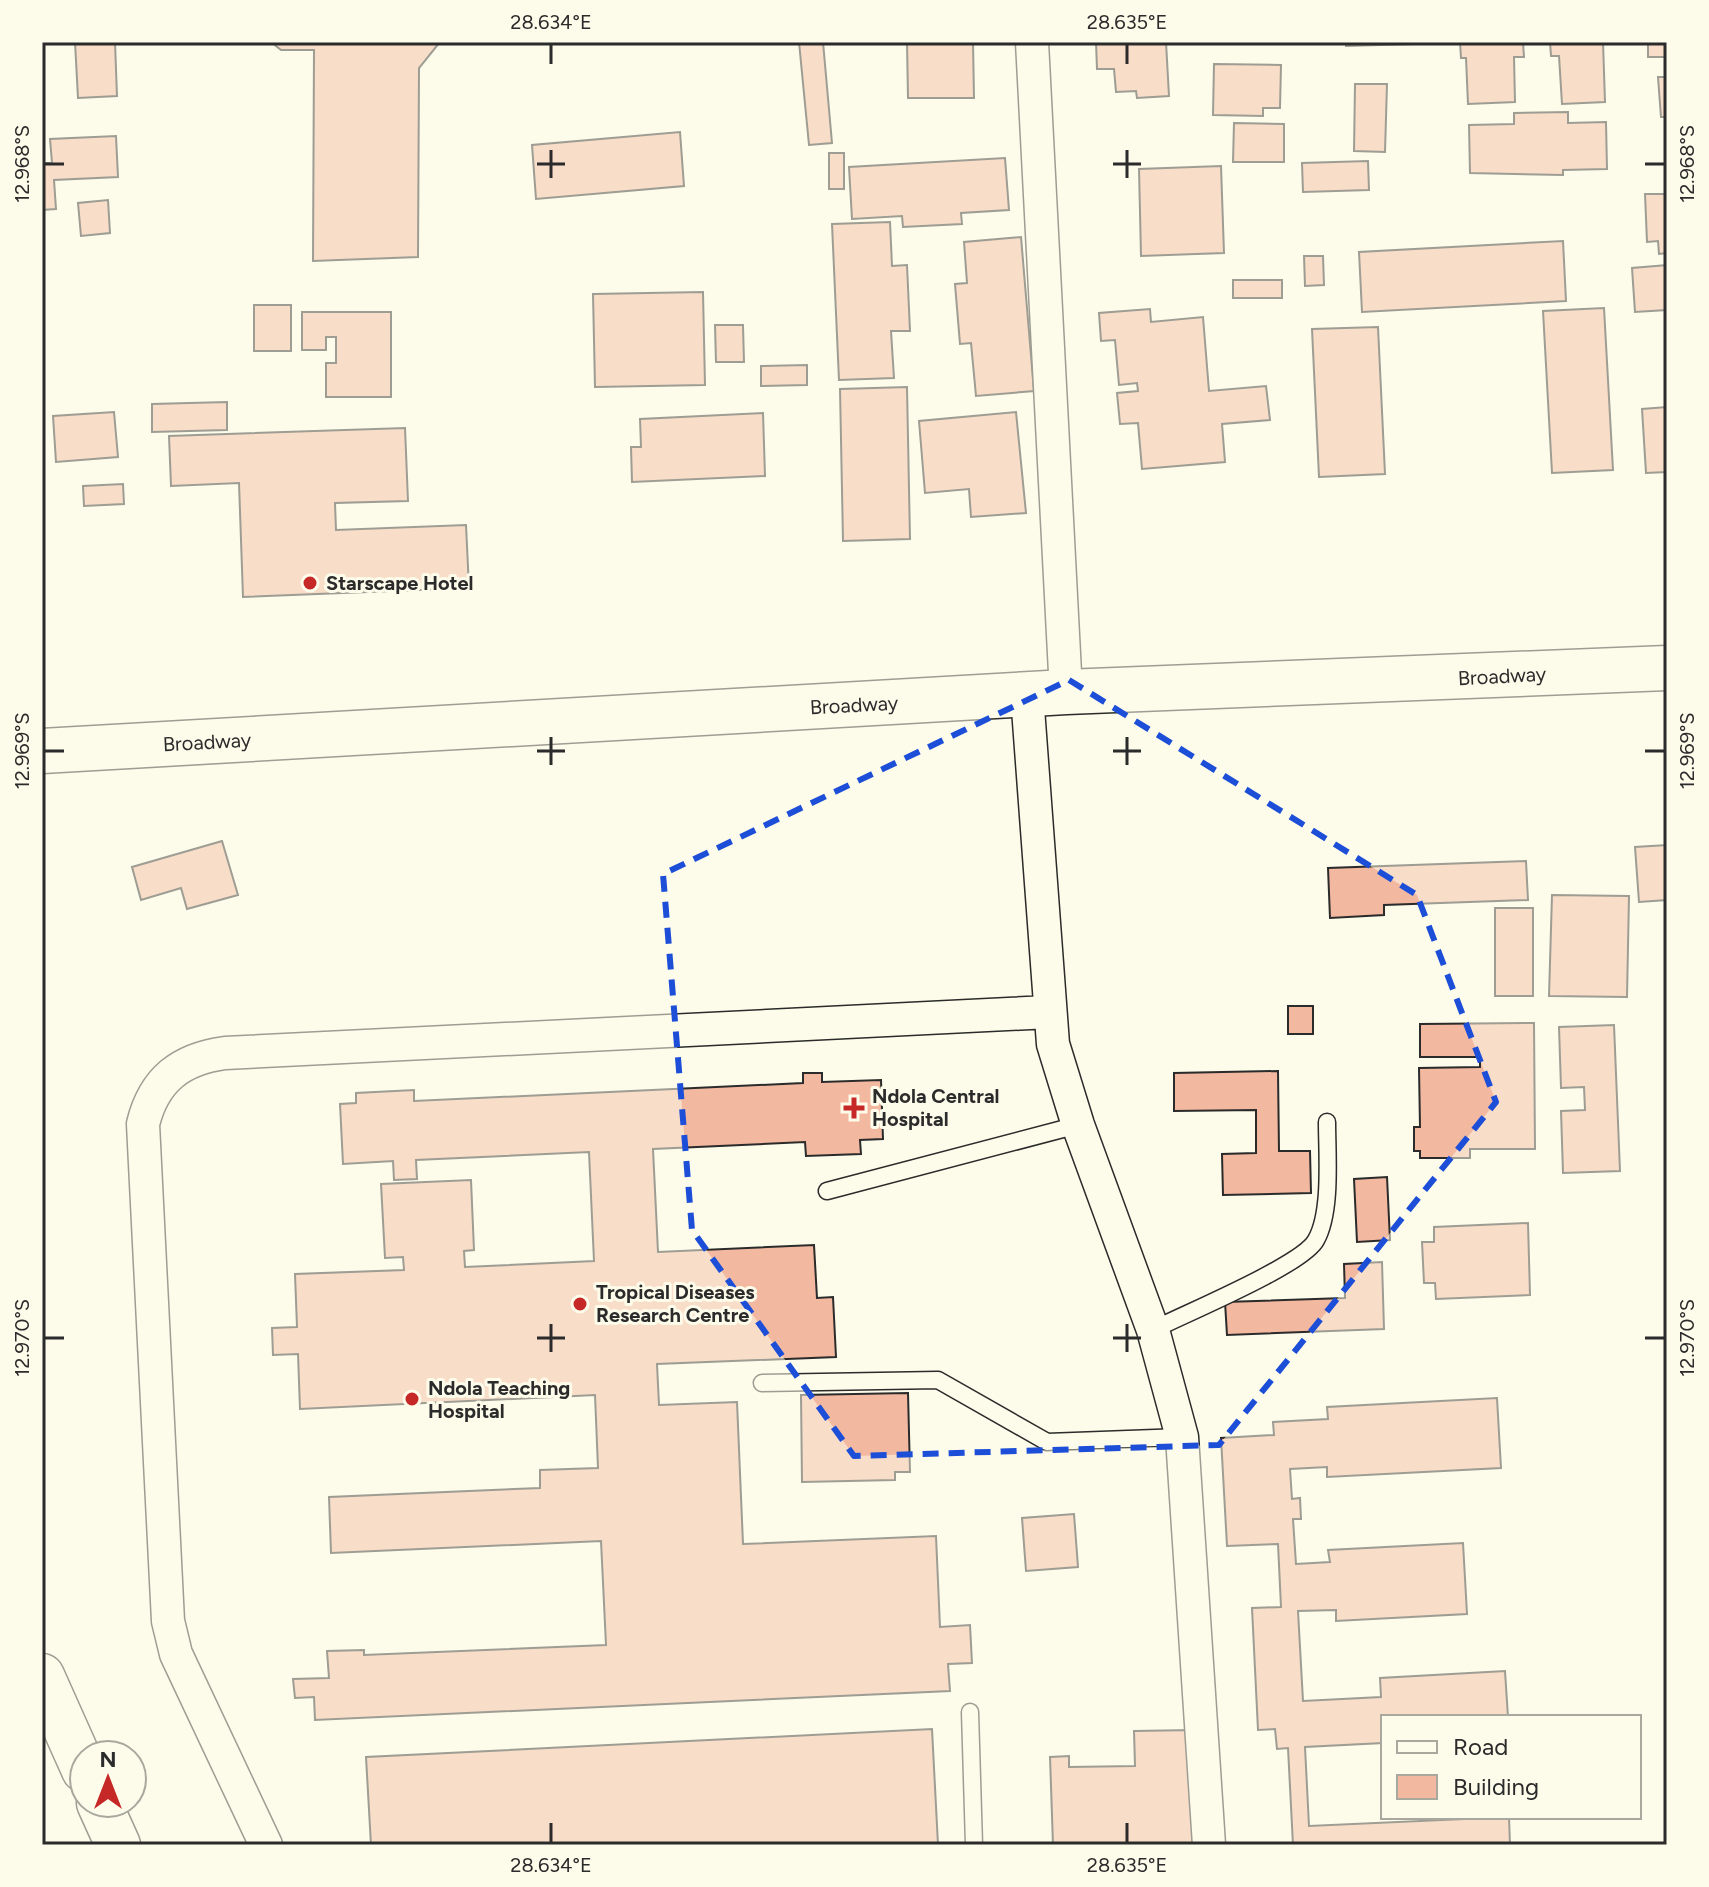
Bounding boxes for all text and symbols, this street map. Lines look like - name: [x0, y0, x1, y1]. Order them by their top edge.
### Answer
- text: 28.634°E: [510, 10, 592, 34]
- text: 28.635°E: [1087, 10, 1167, 34]
- text: 12.968°S: [10, 125, 34, 203]
- text: 12.968°S: [1675, 125, 1699, 203]
- place label: Starscape Hotel: [326, 571, 473, 595]
- marker: Starscape Hotel: [301, 574, 319, 592]
- street label: Broadway: [1457, 662, 1547, 690]
- street label: Broadway: [809, 691, 899, 719]
- text: 12.969°S: [10, 712, 34, 790]
- text: 12.969°S: [1675, 712, 1699, 790]
- street label: Broadway: [162, 728, 252, 756]
- place label: Ndola Central Hospital: [872, 1084, 999, 1131]
- marker: Ndola Central Hospital: [843, 1097, 865, 1119]
- place label: Tropical Diseases Research Centre: [596, 1280, 755, 1327]
- marker: Tropical Diseases Research Centre: [571, 1295, 589, 1313]
- text: 12.970°S: [10, 1299, 34, 1377]
- text: 12.970°S: [1675, 1299, 1699, 1377]
- place label: Ndola Teaching Hospital: [428, 1376, 570, 1423]
- marker: Ndola Teaching Hospital: [403, 1390, 421, 1408]
- legend: [1381, 1715, 1641, 1819]
- text: Road: [1453, 1732, 1508, 1761]
- north arrow: [68, 1739, 148, 1819]
- text: N: [99, 1746, 117, 1773]
- text: Building: [1453, 1772, 1539, 1801]
- text: 28.634°E: [510, 1853, 592, 1877]
- text: 28.635°E: [1087, 1853, 1167, 1877]

